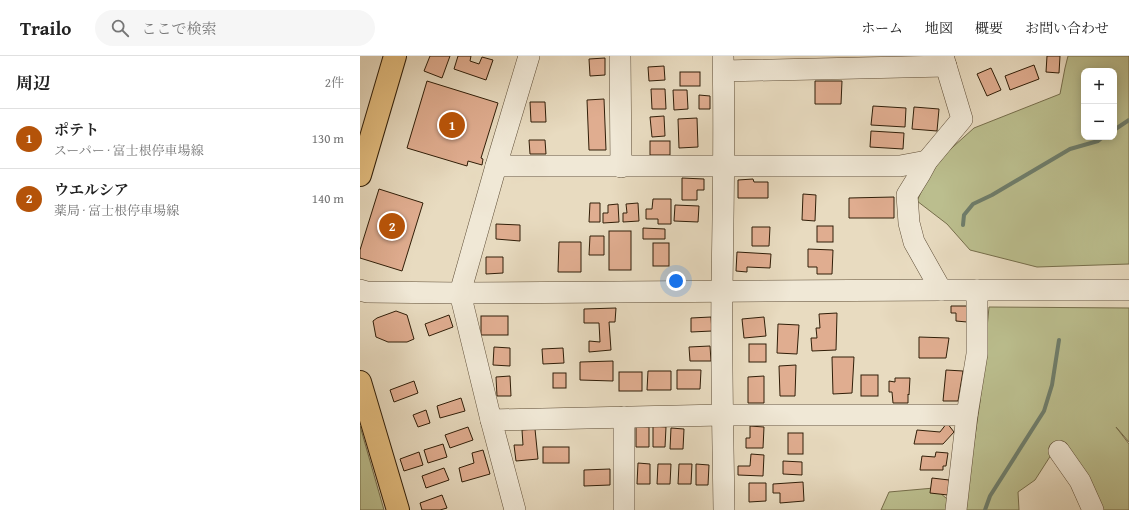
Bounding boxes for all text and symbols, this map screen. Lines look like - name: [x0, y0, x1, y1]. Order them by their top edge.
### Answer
- search box: [95, 10, 375, 46]
- text: Trailo: [20, 14, 71, 42]
- icon: search: [109, 17, 131, 39]
- text: ここで検索: [141, 18, 216, 39]
- text: ホーム: [861, 18, 903, 38]
- text: 地図: [925, 18, 953, 38]
- text: 概要: [975, 18, 1003, 38]
- text: お問い合わせ: [1025, 18, 1109, 38]
- map controls: [1081, 68, 1117, 140]
- button: +: [1081, 68, 1117, 104]
- text: 周辺: [16, 70, 50, 95]
- text: 2件: [325, 73, 344, 92]
- button: −: [1081, 104, 1117, 140]
- pin: 1: [439, 110, 465, 140]
- text: ポテト: [54, 119, 99, 140]
- text: 1: [26, 129, 32, 148]
- text: 130 m: [312, 129, 344, 148]
- text: スーパー · 富士根停車場線: [54, 141, 204, 160]
- text: ウエルシア: [54, 179, 129, 200]
- text: 2: [26, 189, 32, 208]
- text: 140 m: [312, 189, 344, 208]
- text: 薬局 · 富士根停車場線: [54, 201, 179, 220]
- pin: 2: [379, 211, 405, 241]
- your location: [666, 271, 686, 291]

